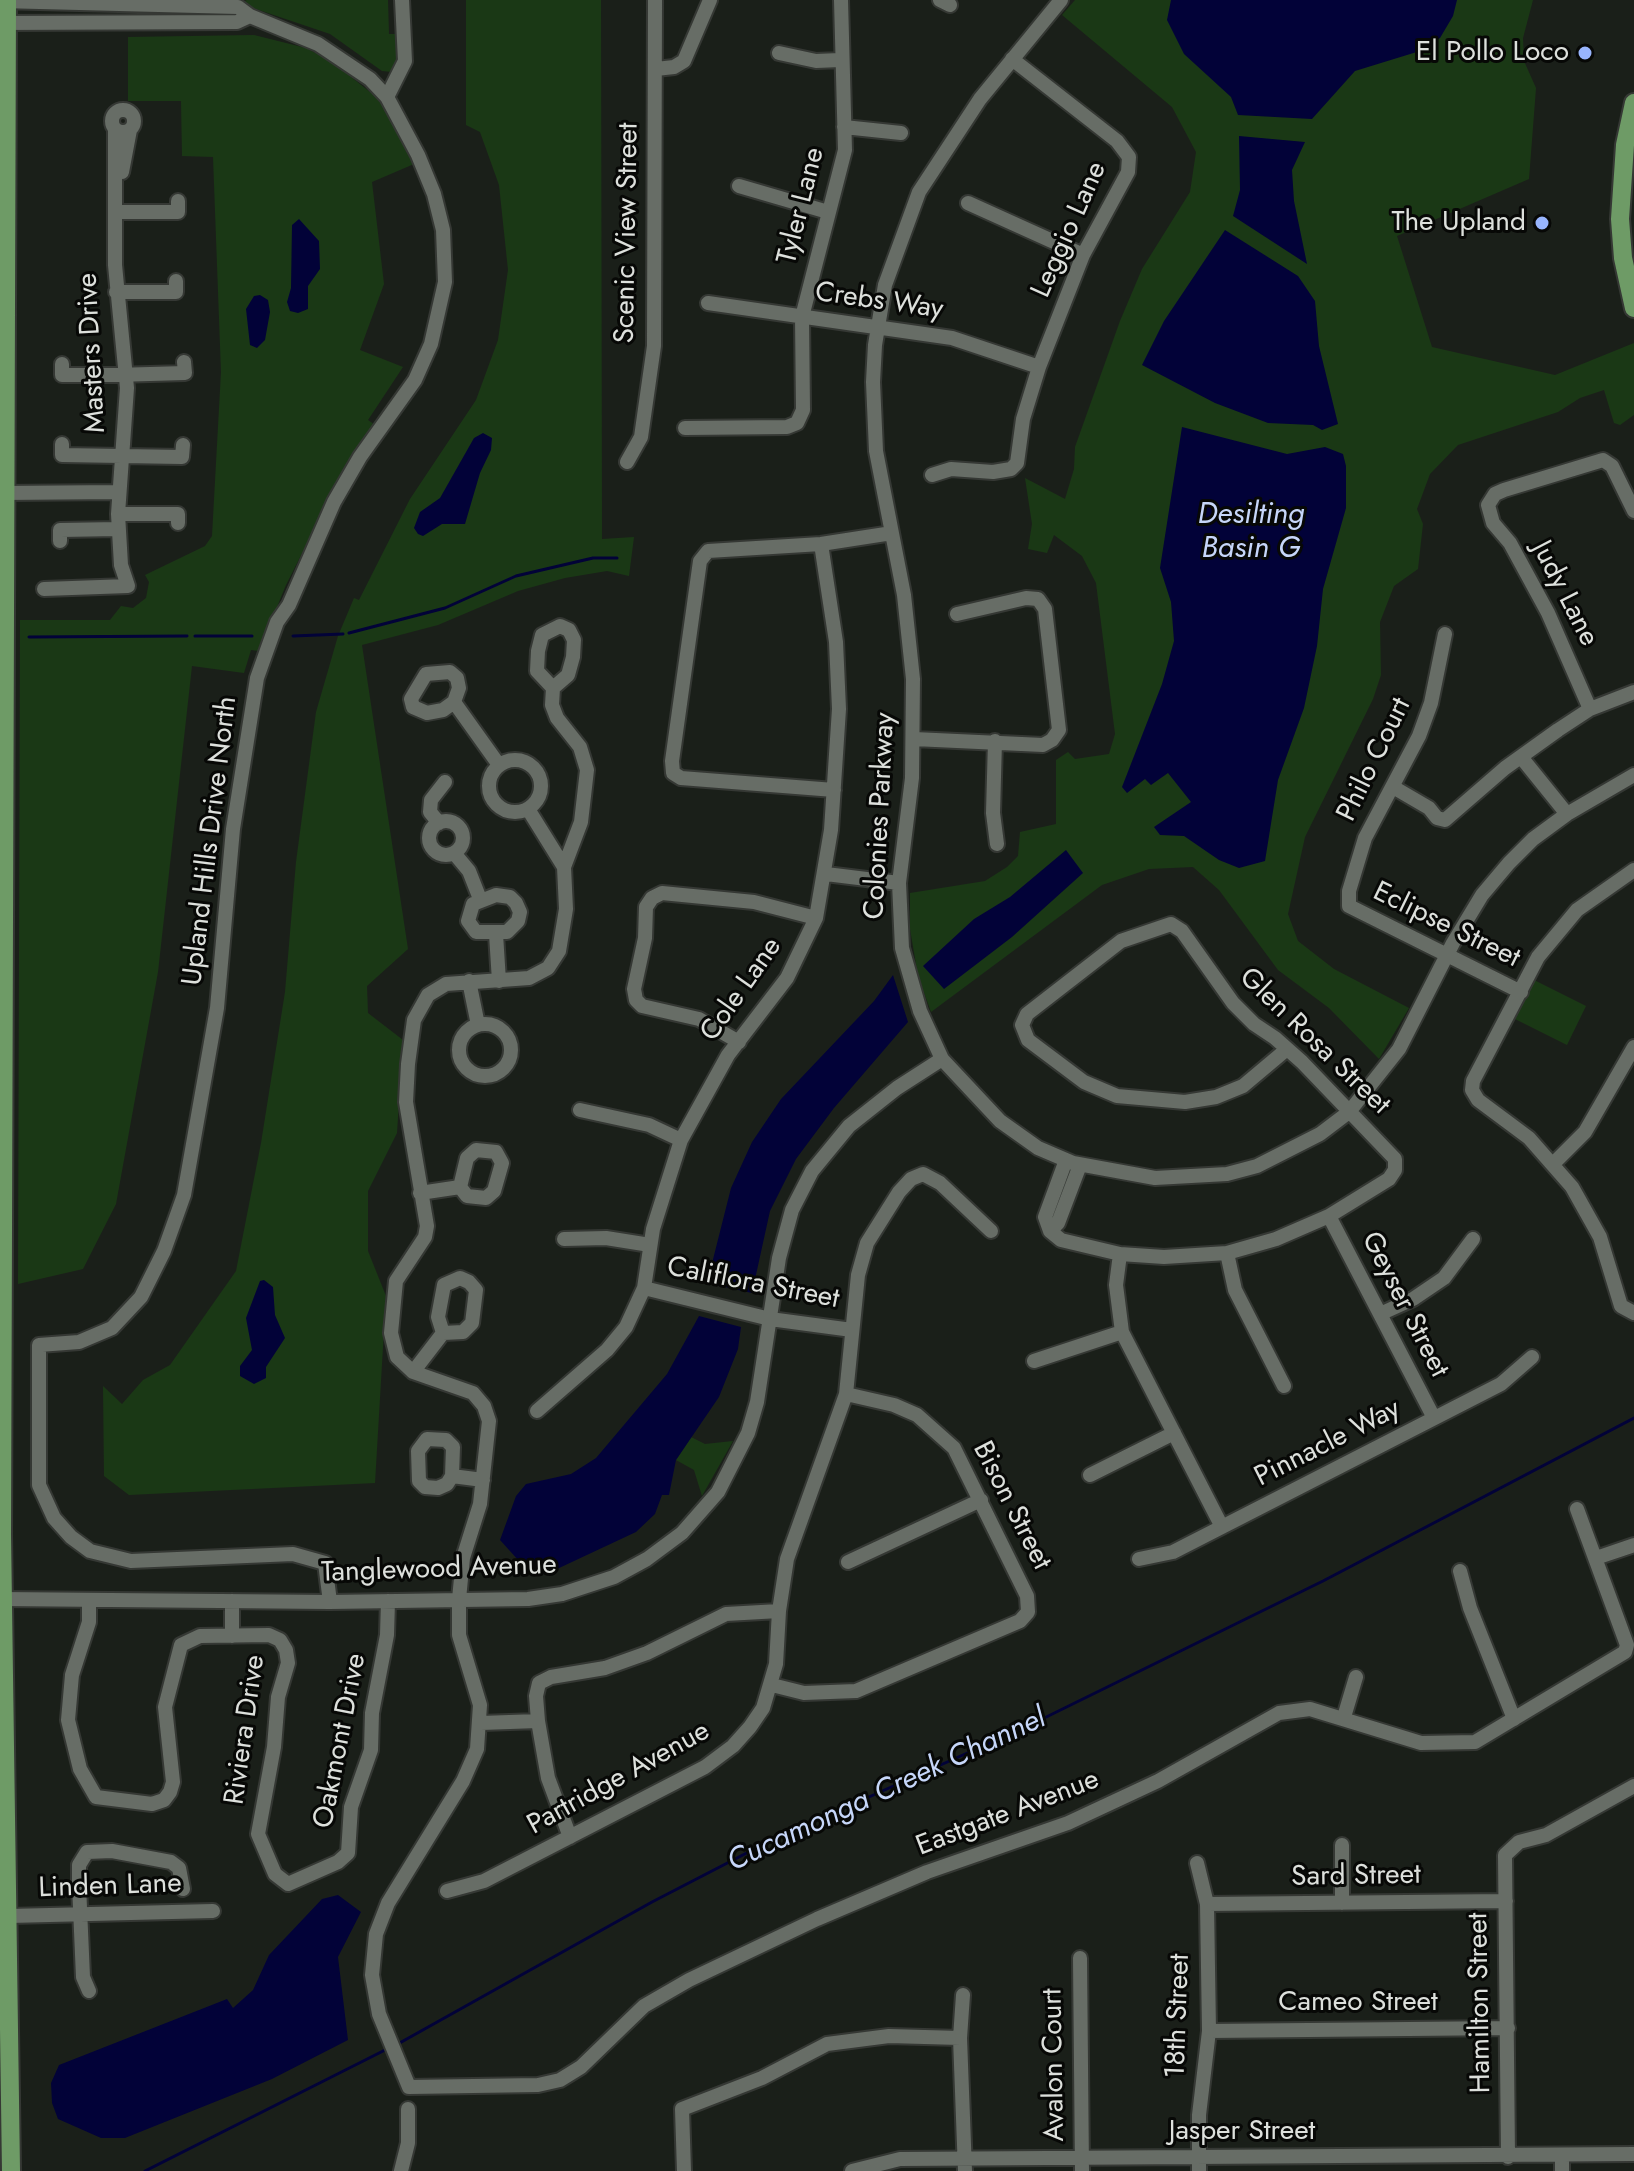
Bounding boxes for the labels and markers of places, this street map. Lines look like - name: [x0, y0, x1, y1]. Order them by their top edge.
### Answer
- place label: El Pollo Loco: [1416, 36, 1569, 70]
- marker: El Pollo Loco: [1576, 44, 1594, 62]
- place label: The Upland: [1391, 206, 1526, 240]
- marker: The Upland: [1533, 214, 1551, 232]

